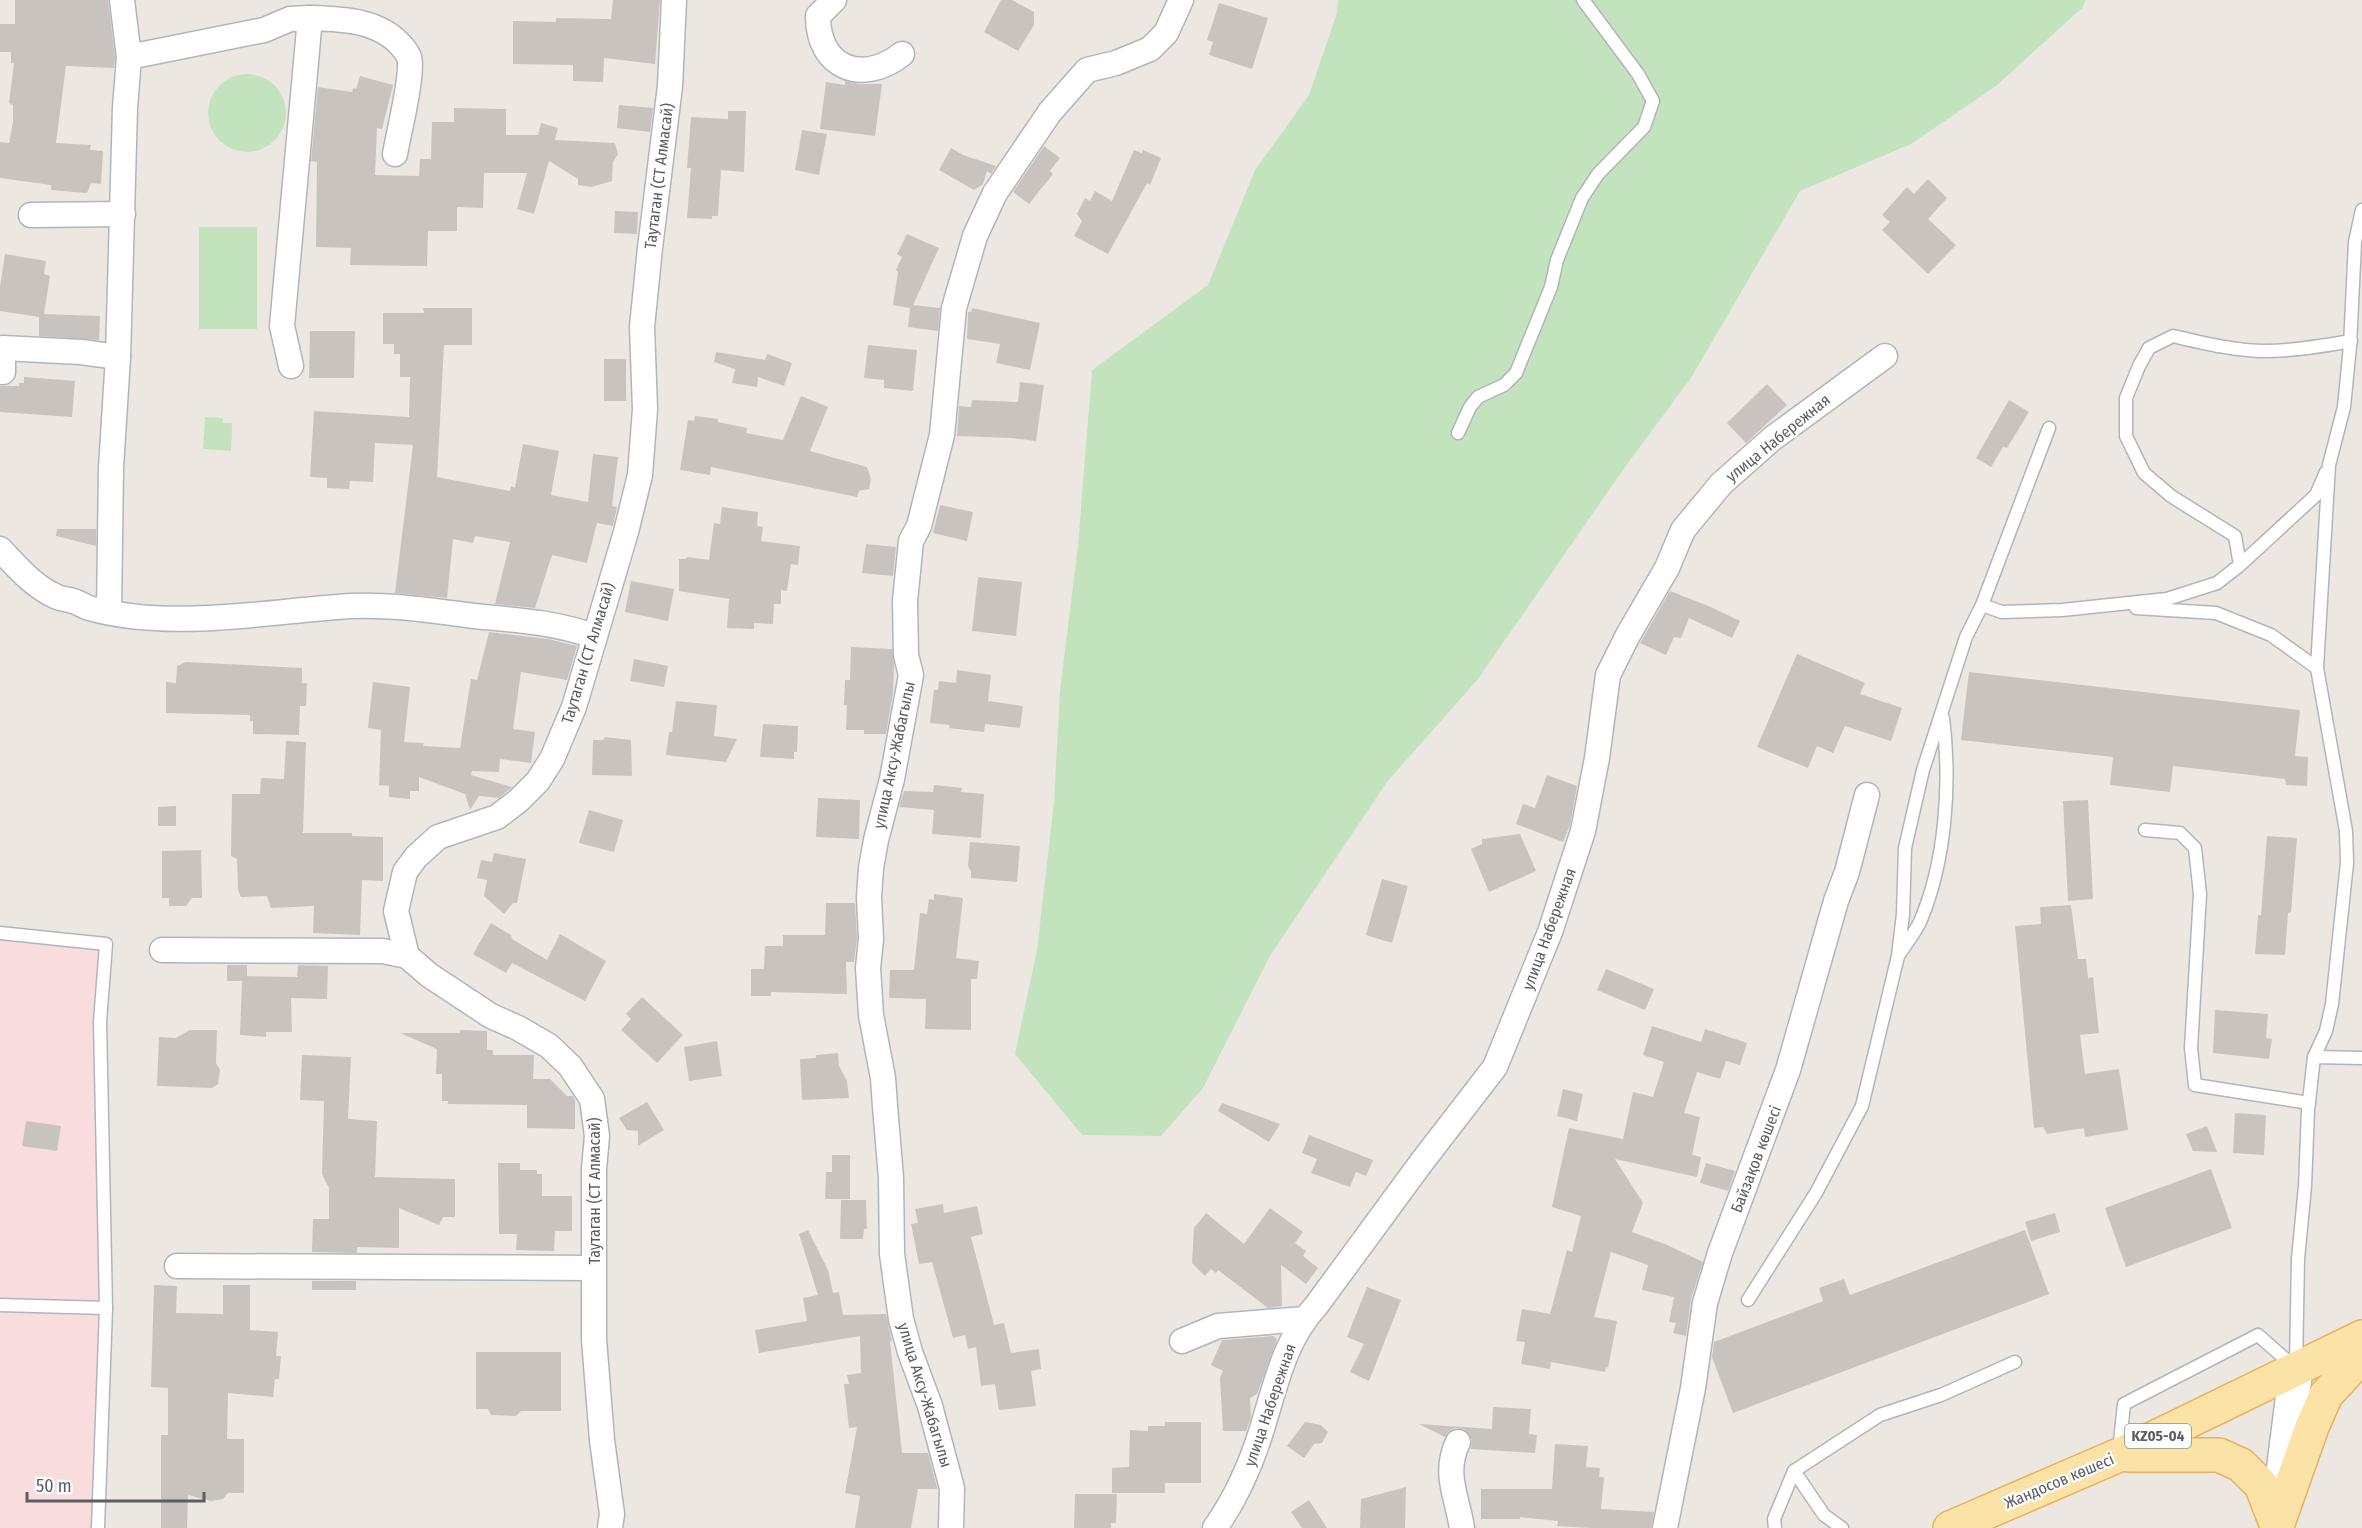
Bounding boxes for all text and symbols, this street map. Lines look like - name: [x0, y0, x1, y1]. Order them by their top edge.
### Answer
- street label: Таутаган (СТ Алмасай): [641, 102, 677, 250]
- street label: улица Набережная: [1722, 390, 1834, 486]
- street label: Таутаган (СТ Алмасай): [557, 580, 619, 726]
- street label: улица Аксу-Жабагылы: [869, 680, 919, 830]
- street label: улица Набережная: [1518, 865, 1580, 993]
- street label: Байзақов көшесі: [1727, 1103, 1785, 1215]
- street label: Таутаган (СТ Алмасай): [585, 1117, 604, 1264]
- street label: улица Аксу-Жабагылы: [894, 1320, 956, 1470]
- street label: улица Набережная: [1240, 1341, 1300, 1469]
- road number: KZ05-04: [2125, 1424, 2191, 1448]
- street label: Жандосов көшесі: [2001, 1449, 2117, 1513]
- scale bar: [27, 1465, 204, 1503]
- text: 50 m: [36, 1475, 72, 1497]

